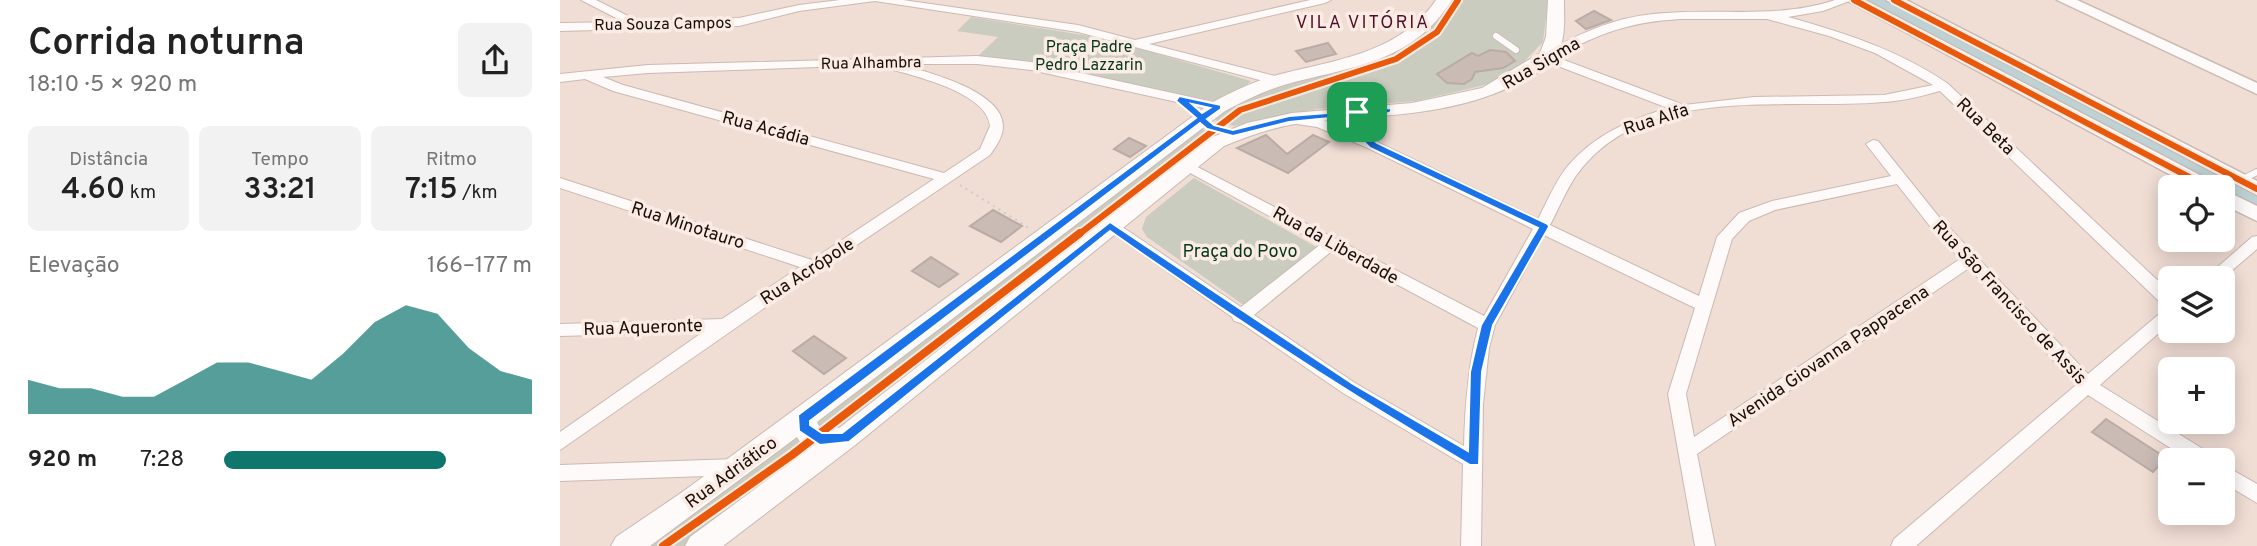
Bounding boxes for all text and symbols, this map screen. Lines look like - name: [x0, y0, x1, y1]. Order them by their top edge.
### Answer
- district label: VILA VITÓRIA: [1296, 10, 1430, 35]
- street label: Rua Souza Campos: [594, 14, 732, 36]
- text: Corrida noturna: [28, 20, 305, 69]
- button: share: [458, 23, 532, 97]
- street label: Rua Sigma: [1499, 33, 1585, 96]
- park label: Praça Padre Pedro Lazzarin: [1035, 38, 1143, 76]
- street label: Rua Alhambra: [821, 53, 922, 75]
- text: 18:10 · 5 × 920 m: [28, 71, 197, 100]
- pin: [1327, 82, 1387, 142]
- icon: arrive: [1338, 93, 1376, 131]
- street label: Rua Beta: [1951, 93, 2019, 161]
- street label: Rua Alfa: [1621, 99, 1692, 142]
- street label: Rua Acádia: [719, 107, 812, 152]
- text: Distância: [69, 148, 148, 172]
- text: Tempo: [251, 148, 309, 172]
- text: Ritmo: [426, 148, 477, 172]
- text: 4.60: [61, 172, 125, 209]
- text: 33:21: [243, 172, 317, 209]
- text: 7:15: [405, 172, 458, 209]
- map controls: [2158, 175, 2235, 525]
- button: locate: [2158, 175, 2235, 252]
- text: km: [125, 181, 156, 205]
- text: /km: [458, 181, 498, 205]
- street label: Rua Minotauro: [628, 197, 747, 256]
- street label: Rua da Liberdade: [1268, 202, 1402, 290]
- street label: Rua São Francisco de Assis: [1927, 216, 2091, 390]
- street label: Rua Acrópole: [756, 233, 859, 311]
- park label: Praça do Povo: [1182, 241, 1298, 264]
- text: Elevação: [28, 252, 120, 281]
- text: 166–177 m: [427, 252, 532, 281]
- button: layers: [2158, 266, 2235, 343]
- street label: Avenida Giovanna Pappacena: [1724, 281, 1934, 433]
- street label: Rua Aqueronte: [583, 315, 703, 342]
- button: +: [2158, 357, 2235, 434]
- street label: Rua Adriático: [681, 432, 782, 514]
- text: 920 m: [28, 446, 97, 475]
- text: 7:28: [140, 446, 184, 475]
- button: −: [2158, 448, 2235, 525]

